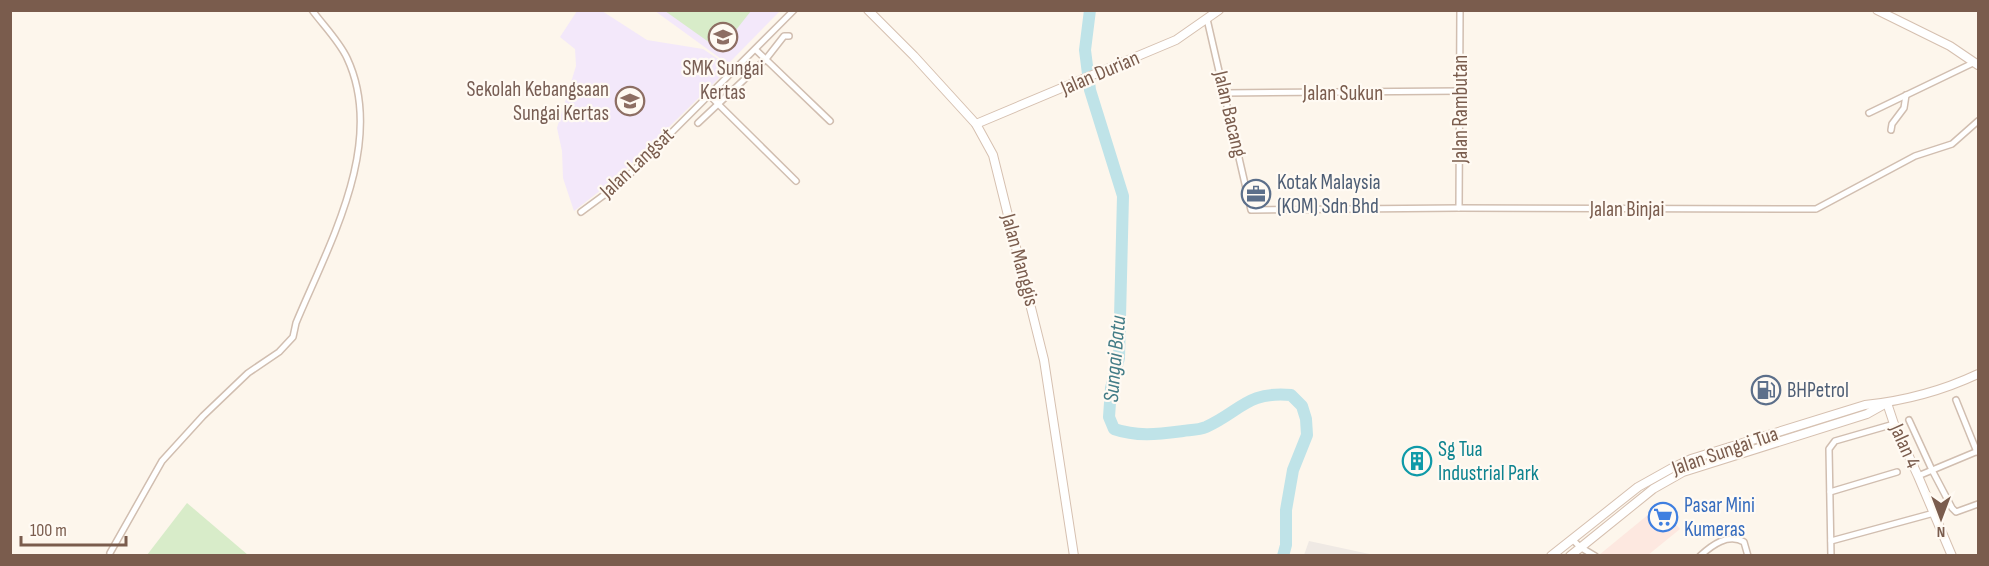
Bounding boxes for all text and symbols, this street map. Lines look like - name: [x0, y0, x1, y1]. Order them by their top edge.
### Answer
- school or university icon: SMK Sungai Kertas: [707, 21, 739, 53]
- street label: Jalan Durian: [1056, 45, 1143, 101]
- street label: Jalan Rambutan: [1448, 55, 1473, 164]
- place label: SMK Sungai Kertas: [682, 56, 764, 105]
- street label: Jalan Bacang: [1208, 67, 1252, 160]
- place label: Sekolah Kebangsaan Sungai Kertas: [467, 77, 609, 126]
- street label: Jalan Sukun: [1302, 81, 1383, 106]
- school or university icon: Sekolah Kebangsaan Sungai Kertas: [614, 85, 646, 117]
- street label: Jalan Langsat: [594, 123, 679, 204]
- place label: Kotak Malaysia (KOM) Sdn Bhd: [1277, 170, 1381, 219]
- office icon: Kotak Malaysia (KOM) Sdn Bhd: [1240, 178, 1272, 210]
- street label: Jalan Binjai: [1589, 197, 1664, 222]
- street label: Jalan Manggis: [995, 210, 1044, 309]
- water label: Sungai Batu: [1098, 315, 1132, 403]
- fuel station icon: BHPetrol: [1750, 374, 1782, 406]
- place label: BHPetrol: [1787, 378, 1849, 403]
- street label: Jalan 4: [1884, 419, 1926, 472]
- street label: Jalan Sungai Tua: [1668, 421, 1781, 481]
- place label: Sg Tua Industrial Park: [1438, 437, 1539, 486]
- building icon: Sg Tua Industrial Park: [1401, 445, 1433, 477]
- north arrow: [1911, 488, 1971, 548]
- place label: Pasar Mini Kumeras: [1684, 493, 1755, 542]
- supermarket icon: Pasar Mini Kumeras: [1647, 501, 1679, 533]
- scale bar: [21, 509, 126, 547]
- text: 100 m: [30, 520, 67, 541]
- text: N: [1937, 522, 1945, 541]

